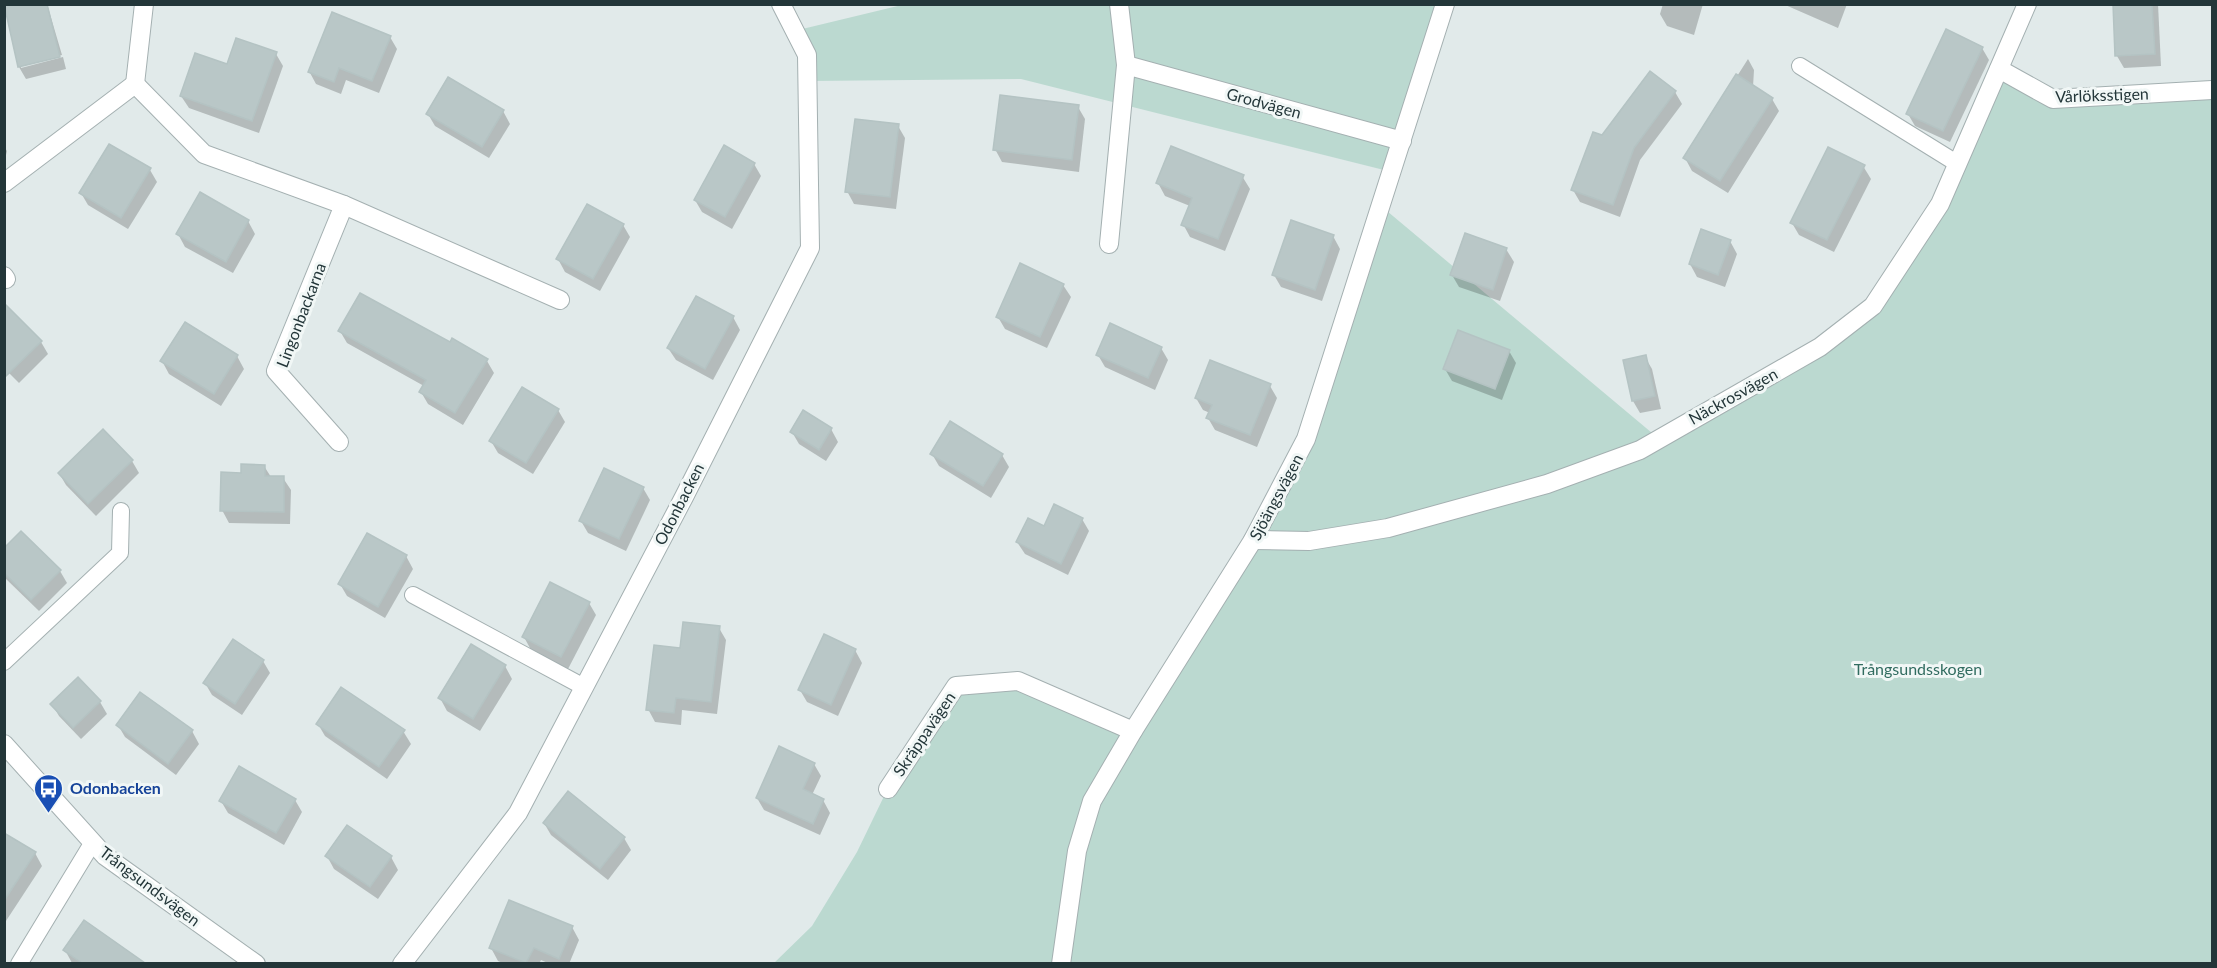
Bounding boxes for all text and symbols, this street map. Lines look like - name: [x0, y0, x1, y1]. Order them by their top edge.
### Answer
- street label: Grodvägen: [1225, 83, 1304, 122]
- street label: Vårlöksstigen: [2055, 83, 2149, 106]
- street label: Lingonbackarna: [272, 260, 329, 370]
- street label: Näckrosvägen: [1685, 363, 1781, 428]
- street label: Sjöängsvägen: [1245, 450, 1306, 543]
- street label: Odonbacken: [650, 460, 707, 548]
- park label: Trångsundsskogen: [1854, 659, 1982, 678]
- street label: Skräppavägen: [888, 688, 959, 780]
- bus stop icon: Odonbacken: [33, 772, 65, 814]
- place label: Odonbacken: [70, 778, 161, 797]
- street label: Trångsundsvägen: [96, 842, 204, 930]

